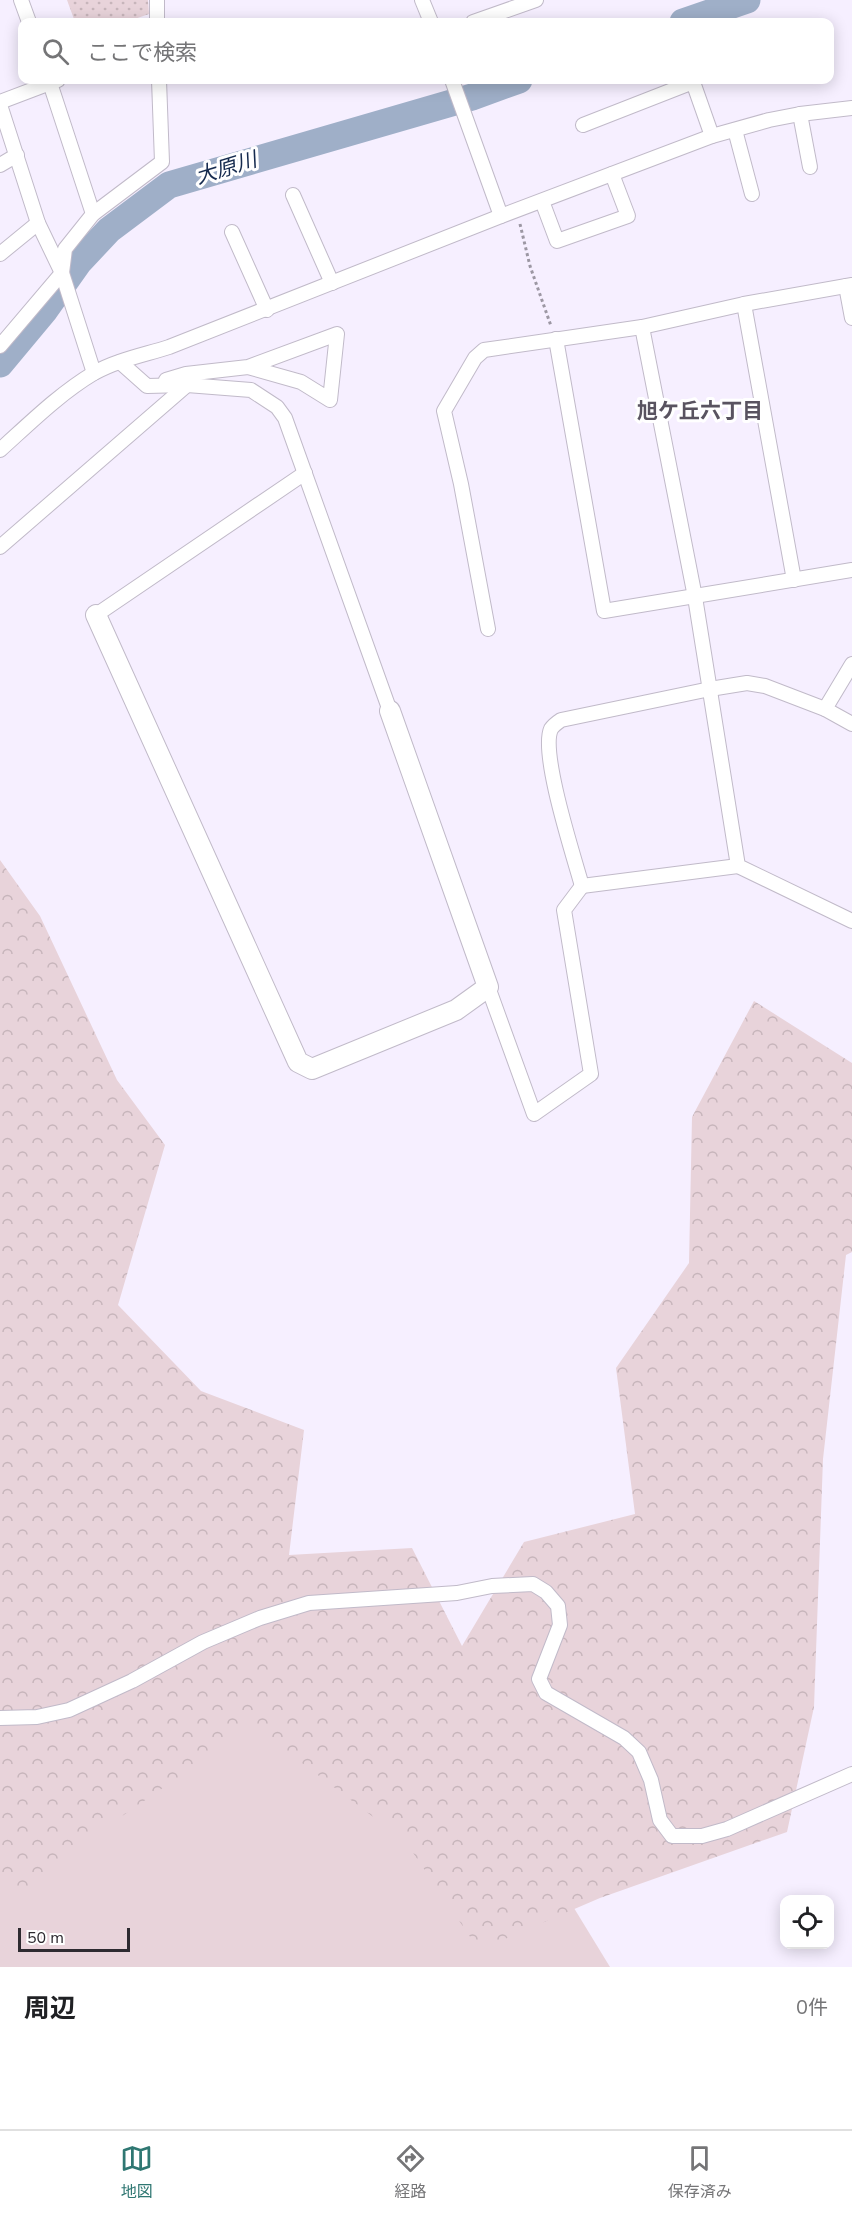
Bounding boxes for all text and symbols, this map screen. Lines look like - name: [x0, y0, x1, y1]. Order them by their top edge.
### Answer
- search box: [18, 18, 834, 84]
- icon: search: [39, 35, 72, 68]
- text: ここで検索: [87, 38, 197, 68]
- water label: 大原川: [192, 145, 262, 191]
- district label: 旭ケ丘六丁目: [637, 397, 763, 425]
- map controls: [780, 1895, 834, 1949]
- button: locate: [780, 1895, 834, 1949]
- scale bar: [18, 1925, 130, 1952]
- text: 50 m: [27, 1927, 64, 1949]
- text: 周辺: [24, 1991, 76, 2026]
- text: 0件: [796, 1994, 828, 2021]
- tab: 地図: [120, 2142, 153, 2203]
- tab: 経路: [394, 2142, 427, 2203]
- tab: 保存済み: [668, 2142, 732, 2203]

